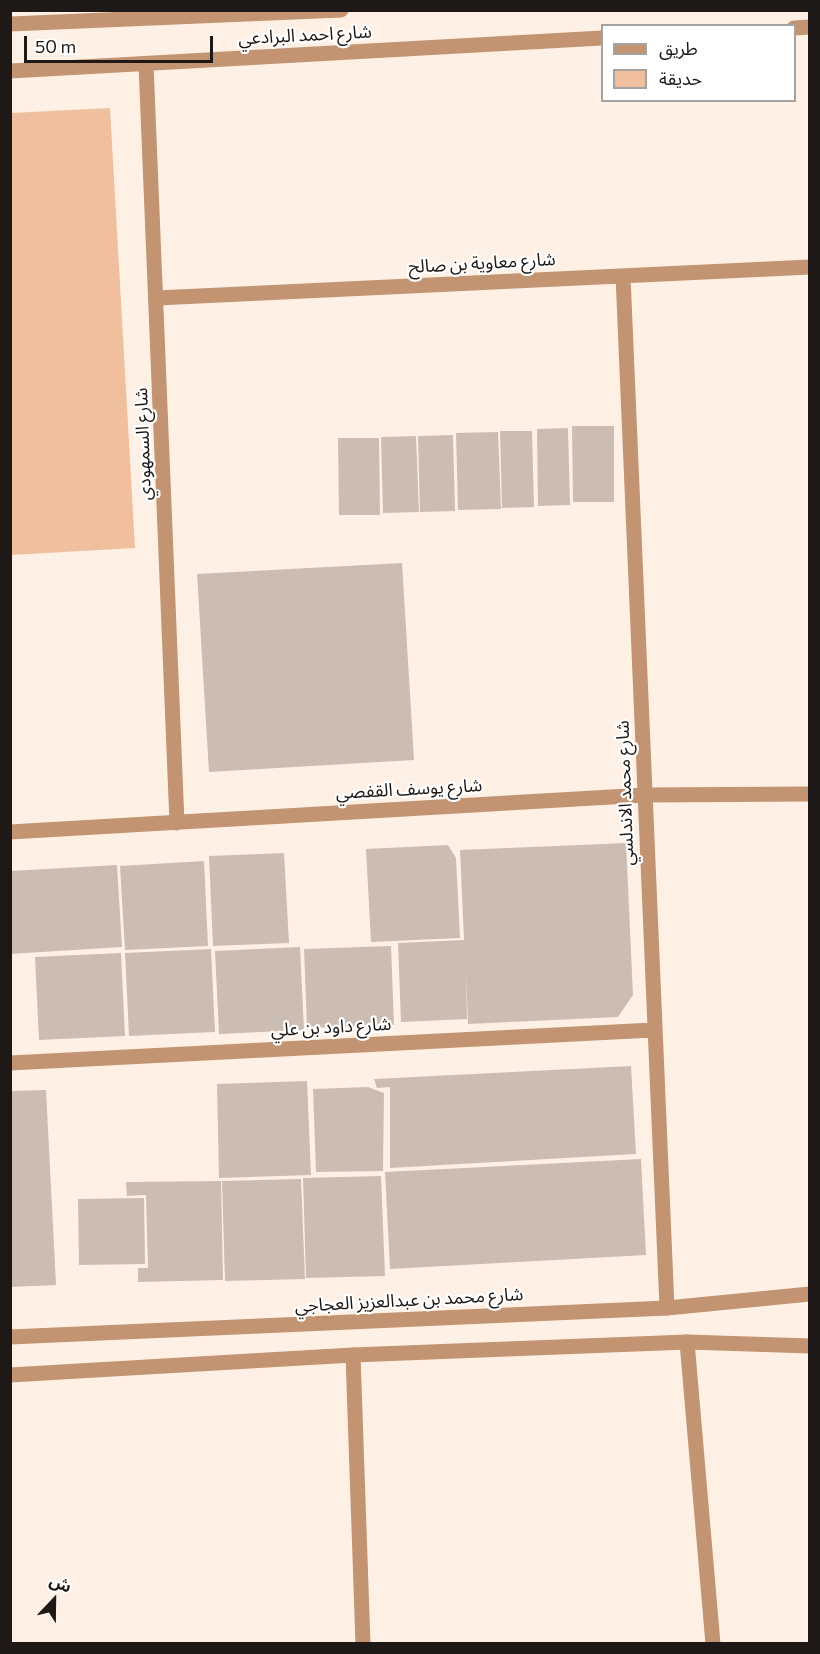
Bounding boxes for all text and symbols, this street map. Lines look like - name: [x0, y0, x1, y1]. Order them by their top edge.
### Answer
- street label: شارع احمد البرادعي: [238, 21, 372, 49]
- scale bar: [27, 24, 216, 62]
- legend: [601, 24, 796, 102]
- text: 50 m: [35, 35, 76, 57]
- text: طريق: [659, 37, 698, 59]
- text: حديقة: [659, 67, 702, 89]
- street label: شارع معاوية بن صالح: [408, 248, 556, 278]
- street label: شارع السمهودي: [130, 387, 156, 501]
- street label: شارع محمد الاندلسي: [612, 720, 638, 866]
- street label: شارع يوسف القفصي: [335, 774, 483, 804]
- street label: شارع داود بن علي: [270, 1013, 392, 1041]
- street label: شارع محمد بن عبدالعزيز العجاجي: [294, 1283, 524, 1317]
- north arrow: [24, 1570, 84, 1630]
- text: ش: [47, 1570, 75, 1596]

